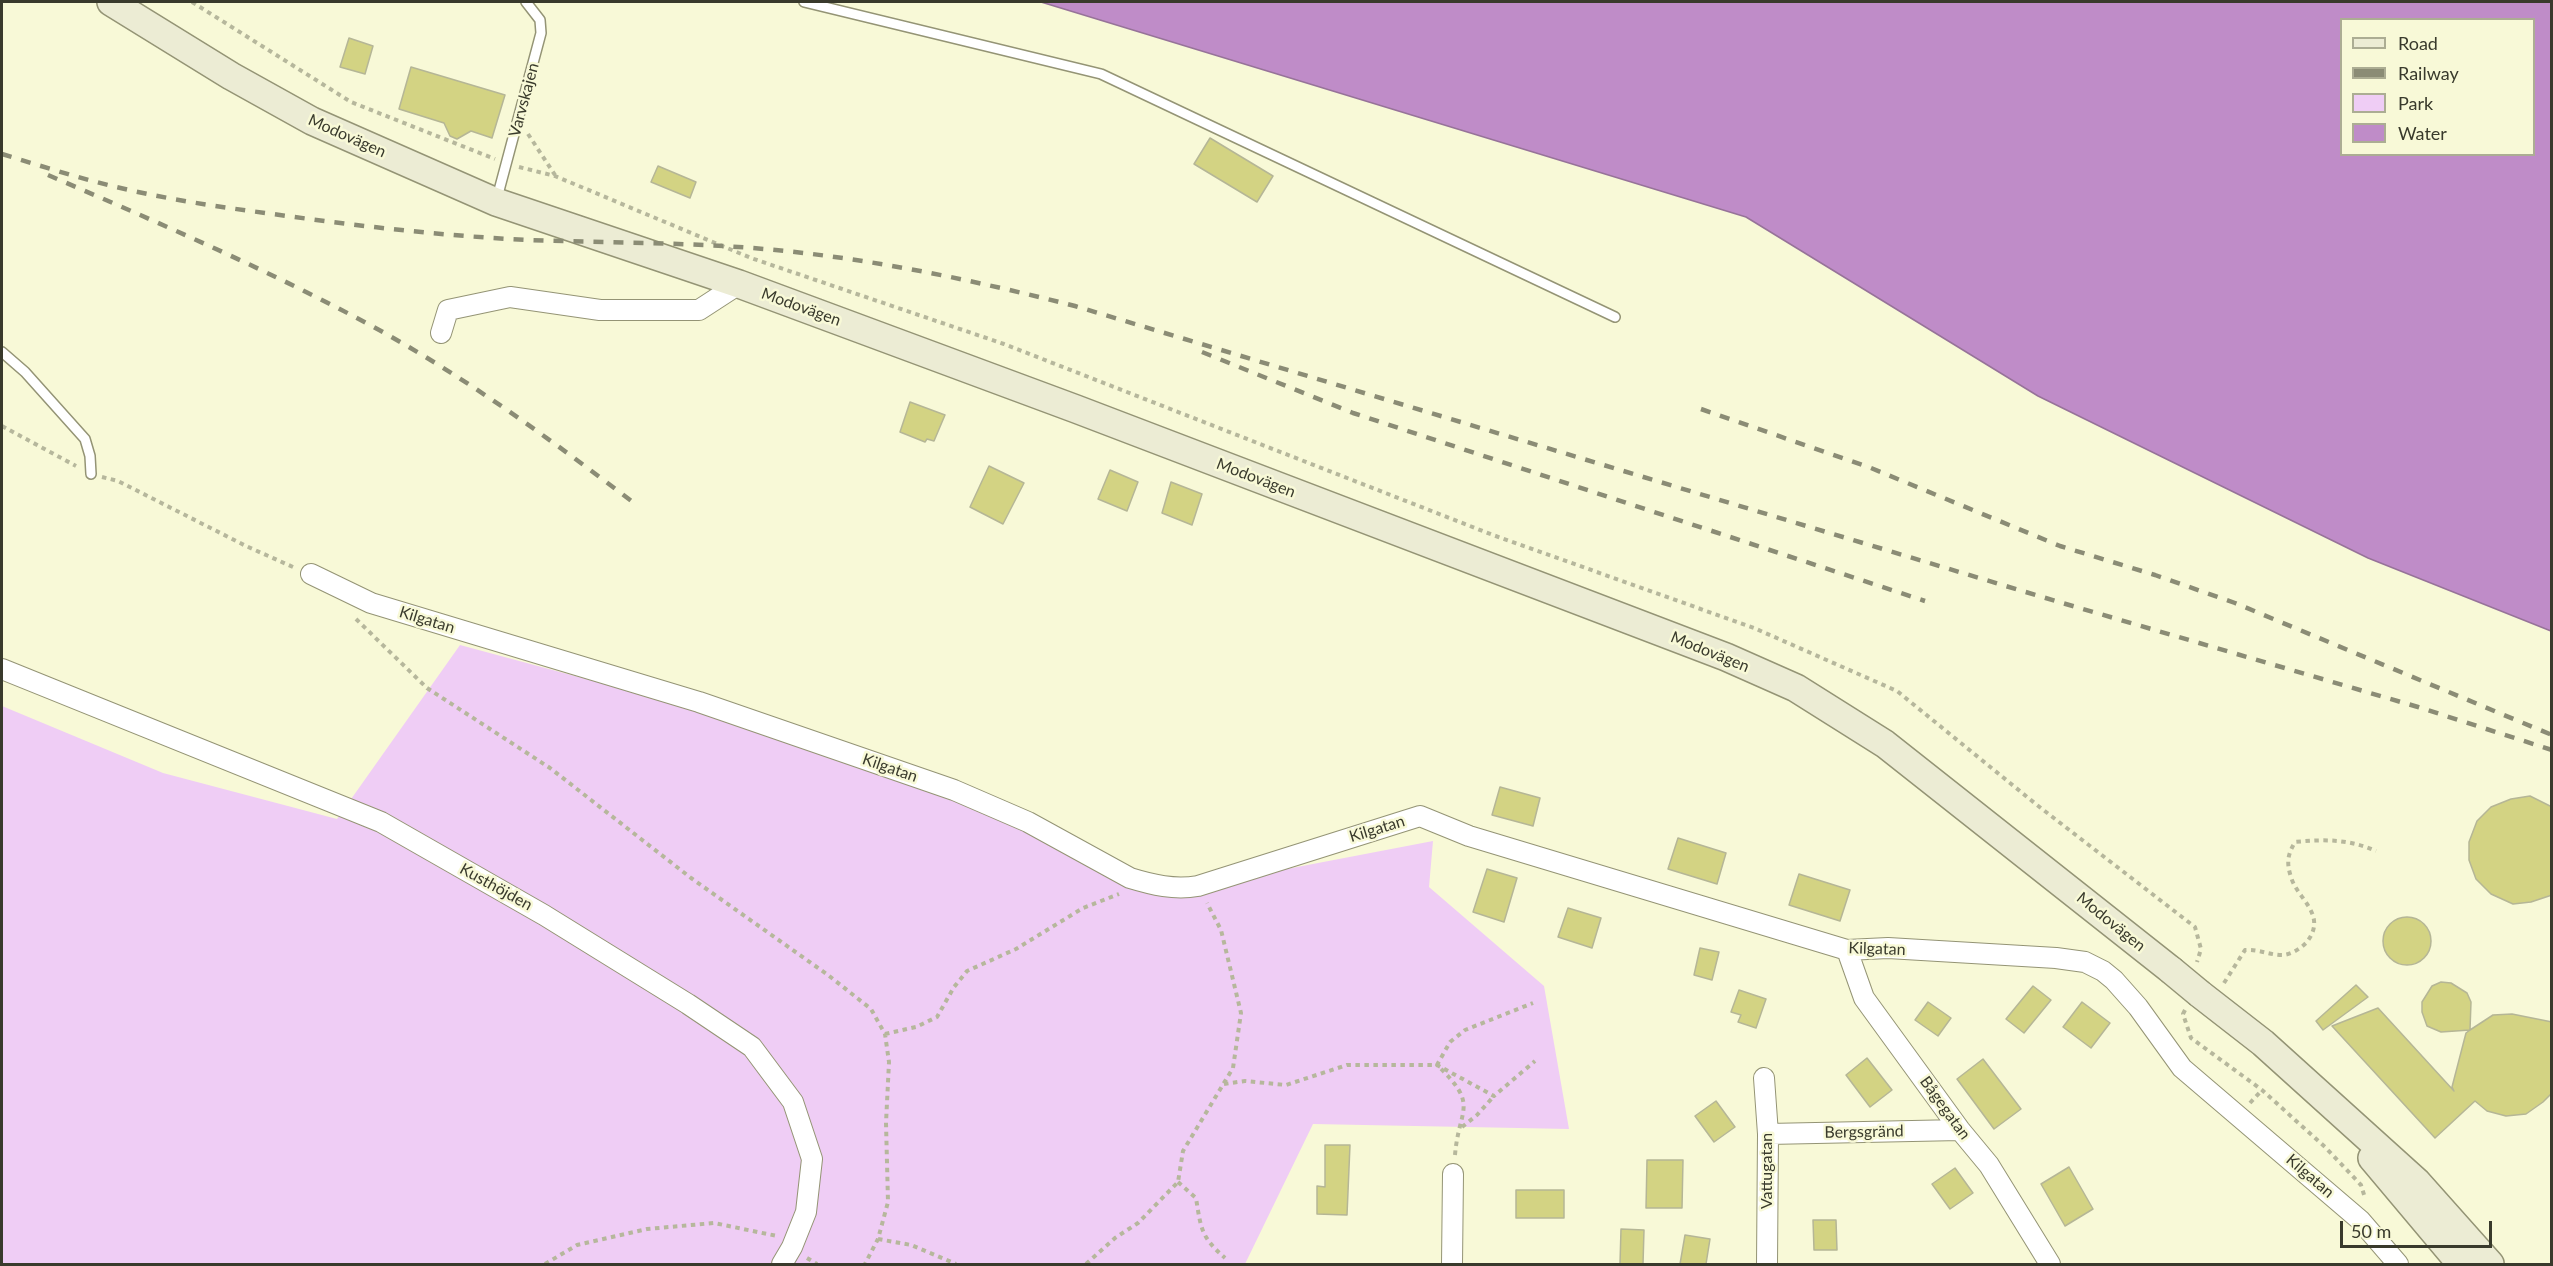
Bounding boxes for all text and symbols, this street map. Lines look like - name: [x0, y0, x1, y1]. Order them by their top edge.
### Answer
- legend: [2340, 18, 2535, 156]
- text: Road: [2398, 32, 2438, 54]
- street label: Varvskajen: [505, 61, 543, 139]
- text: Railway: [2398, 62, 2459, 84]
- text: Park: [2398, 92, 2433, 114]
- street label: Modovägen: [305, 110, 389, 162]
- text: Water: [2398, 122, 2447, 144]
- street label: Modovägen: [759, 284, 843, 330]
- street label: Modovägen: [1214, 454, 1298, 502]
- street label: Kilgatan: [397, 602, 457, 638]
- street label: Modovägen: [1668, 628, 1752, 676]
- street label: Kilgatan: [860, 750, 920, 786]
- street label: Kilgatan: [1347, 811, 1407, 847]
- street label: Kusthöjden: [456, 859, 536, 915]
- street label: Modovägen: [2073, 888, 2149, 956]
- street label: Kilgatan: [1848, 938, 1906, 960]
- street label: Bågegatan: [1916, 1073, 1974, 1143]
- street label: Bergsgränd: [1824, 1122, 1904, 1142]
- street label: Vattugatan: [1757, 1133, 1777, 1209]
- street label: Kilgatan: [2282, 1150, 2338, 1202]
- scale bar: [2343, 1209, 2494, 1247]
- text: 50 m: [2351, 1220, 2391, 1242]

